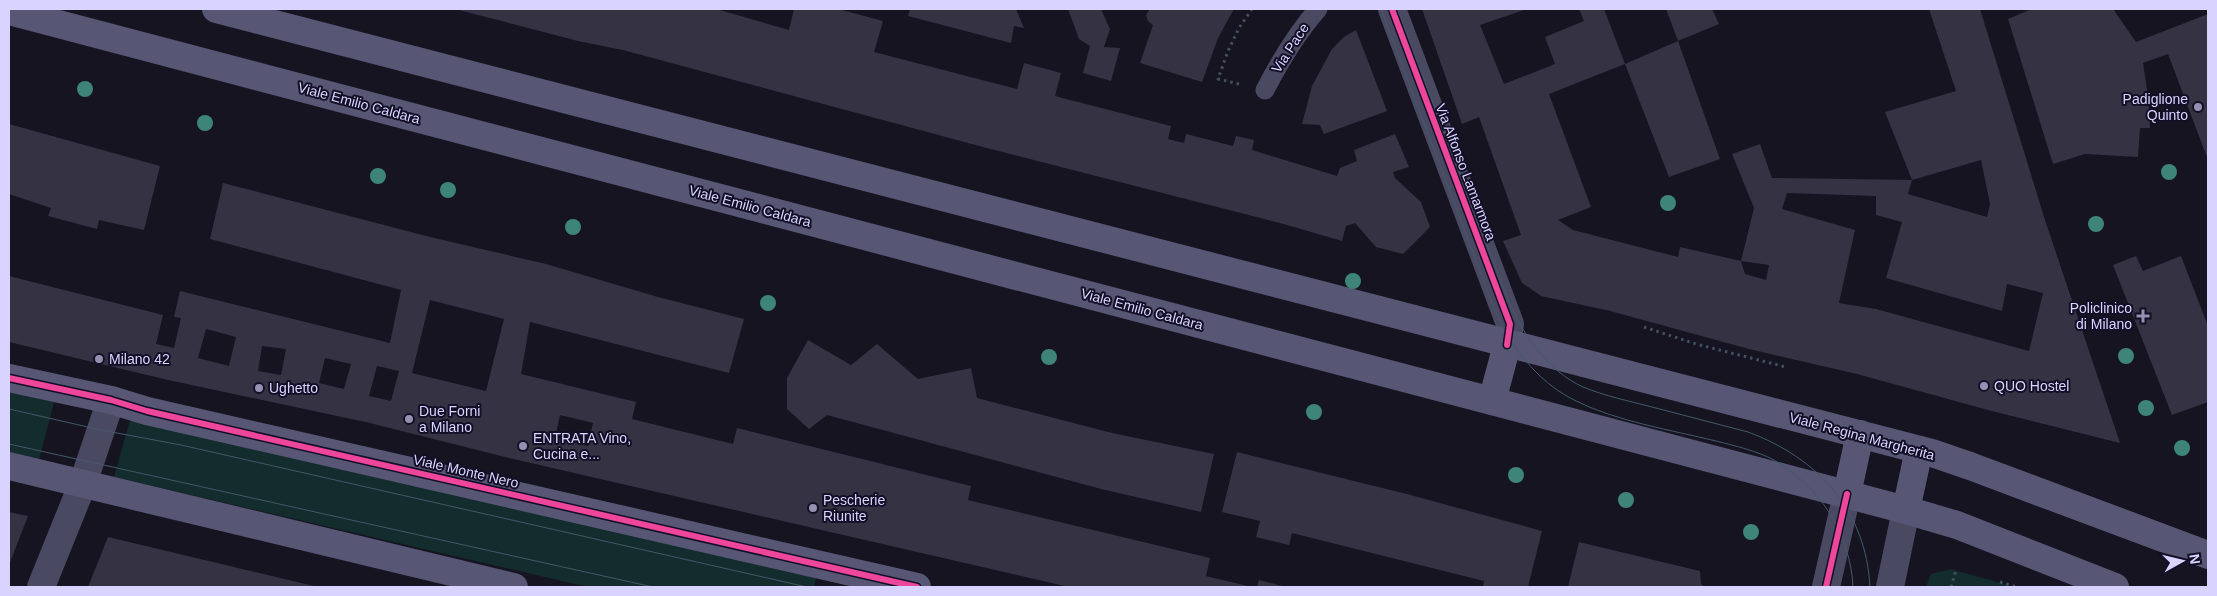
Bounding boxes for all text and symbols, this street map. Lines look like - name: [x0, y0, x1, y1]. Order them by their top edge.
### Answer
- street label: Via Pace: [1268, 20, 1312, 76]
- street label: Viale Emilio Caldara: [296, 79, 422, 127]
- place label: Padiglione Quinto: [2123, 91, 2188, 123]
- street label: Via Alfonso Lamarmora: [1433, 101, 1500, 243]
- marker: Padiglione Quinto: [2192, 101, 2204, 113]
- street label: Viale Emilio Caldara: [687, 182, 813, 230]
- street label: Viale Emilio Caldara: [1079, 285, 1205, 333]
- place label: Policlinico di Milano: [2070, 300, 2132, 332]
- marker: Policlinico di Milano: [2136, 309, 2150, 323]
- place label: Milano 42: [109, 351, 170, 367]
- marker: Milano 42: [93, 353, 105, 365]
- place label: QUO Hostel: [1994, 378, 2069, 394]
- place label: Ughetto: [269, 380, 318, 396]
- marker: QUO Hostel: [1978, 380, 1990, 392]
- marker: Ughetto: [253, 382, 265, 394]
- place label: Due Forni a Milano: [419, 403, 480, 435]
- street label: Viale Regina Margherita: [1788, 409, 1937, 463]
- marker: Due Forni a Milano: [403, 413, 415, 425]
- place label: ENTRATA Vino, Cucina e...: [533, 430, 631, 462]
- marker: ENTRATA Vino, Cucina e...: [517, 440, 529, 452]
- street label: Viale Monte Nero: [412, 451, 521, 491]
- place label: Pescherie Riunite: [823, 492, 885, 524]
- marker: Pescherie Riunite: [807, 502, 819, 514]
- north arrow: [2157, 536, 2207, 586]
- text: N: [2186, 553, 2204, 565]

